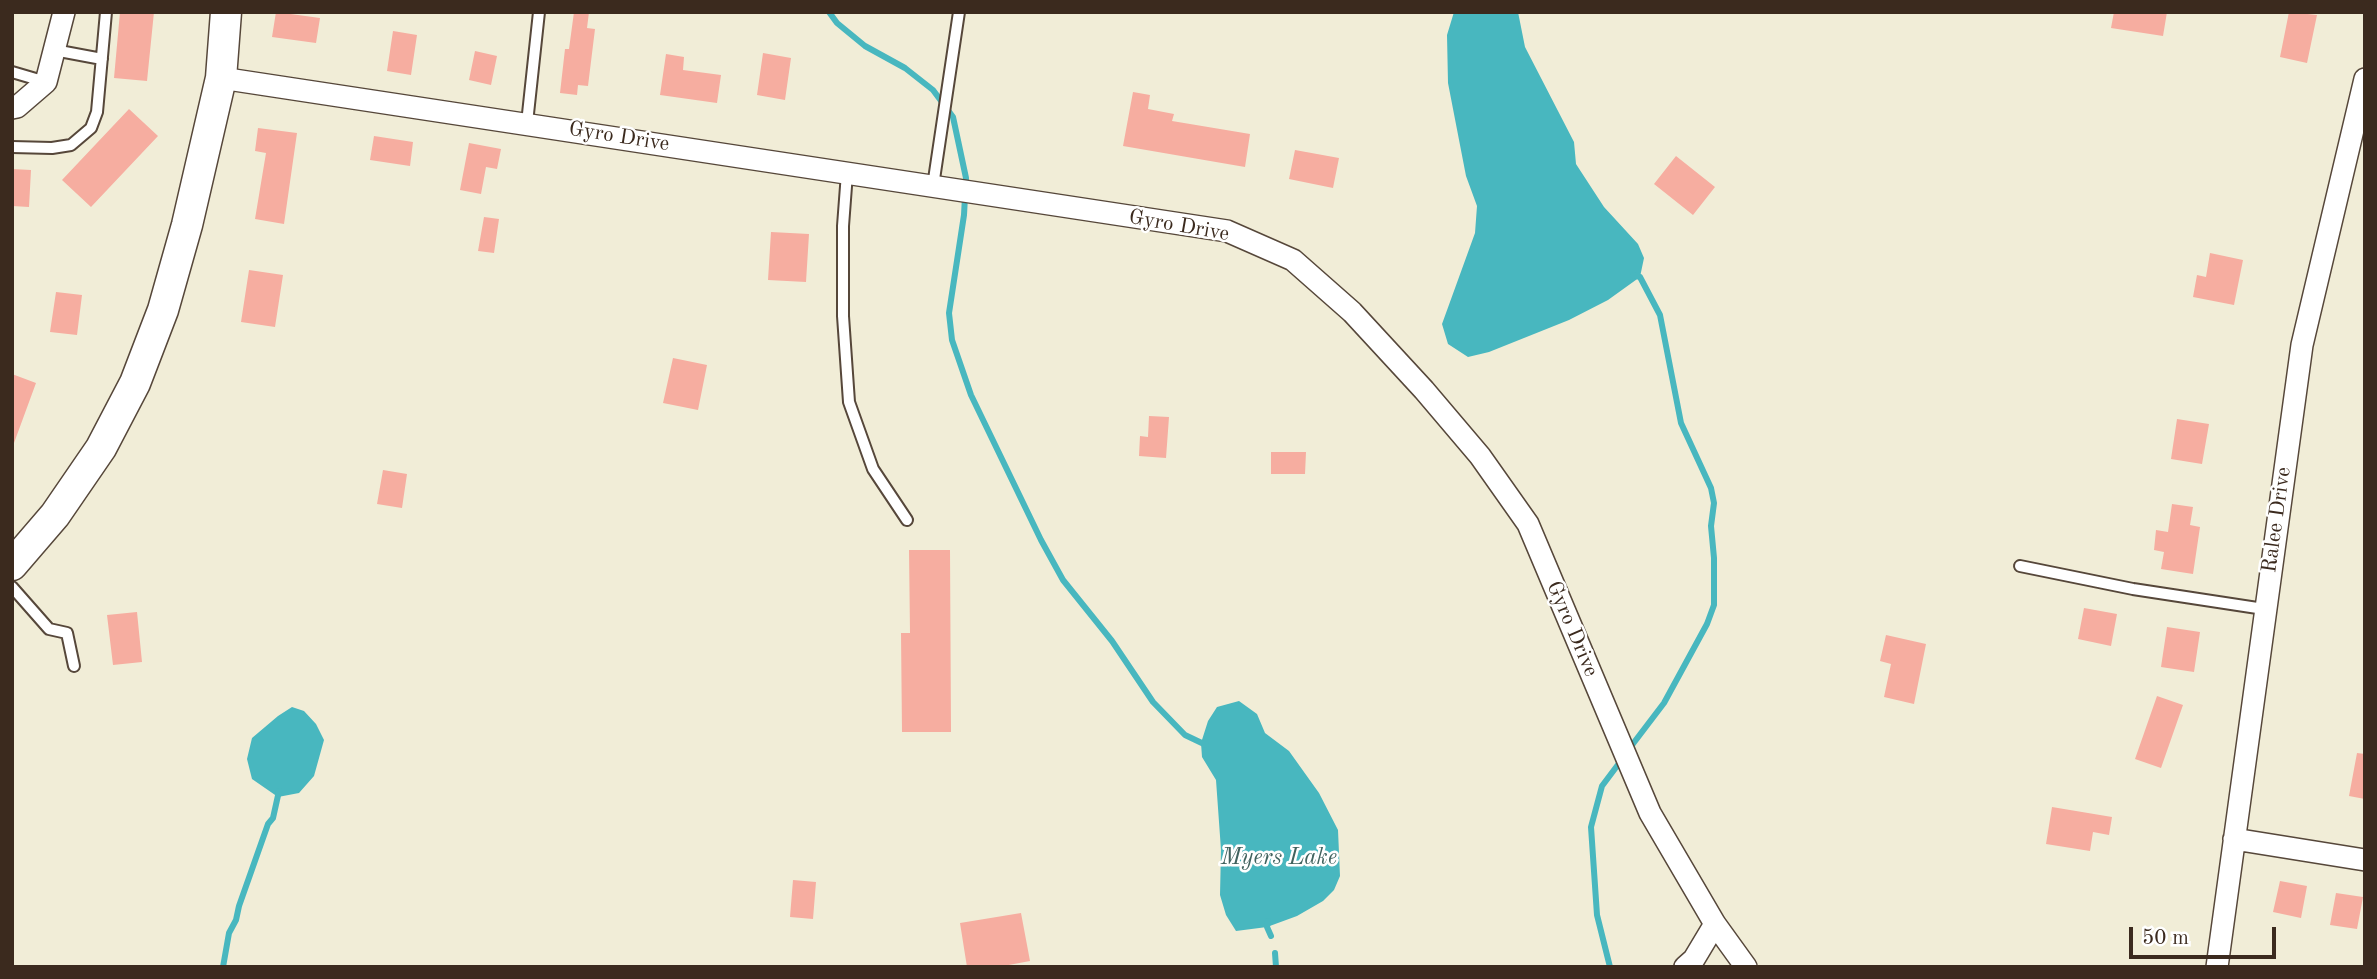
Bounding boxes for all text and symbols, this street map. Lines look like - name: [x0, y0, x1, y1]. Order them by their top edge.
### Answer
- street label: Gyro Drive: [567, 117, 671, 157]
- street label: Gyro Drive: [1127, 205, 1231, 247]
- street label: Ralee Drive: [2257, 465, 2297, 575]
- street label: Gyro Drive: [1541, 577, 1603, 681]
- water label: Myers Lake: [1221, 844, 1337, 872]
- scale bar: [2132, 912, 2279, 956]
- text: 50 m: [2142, 928, 2189, 949]

